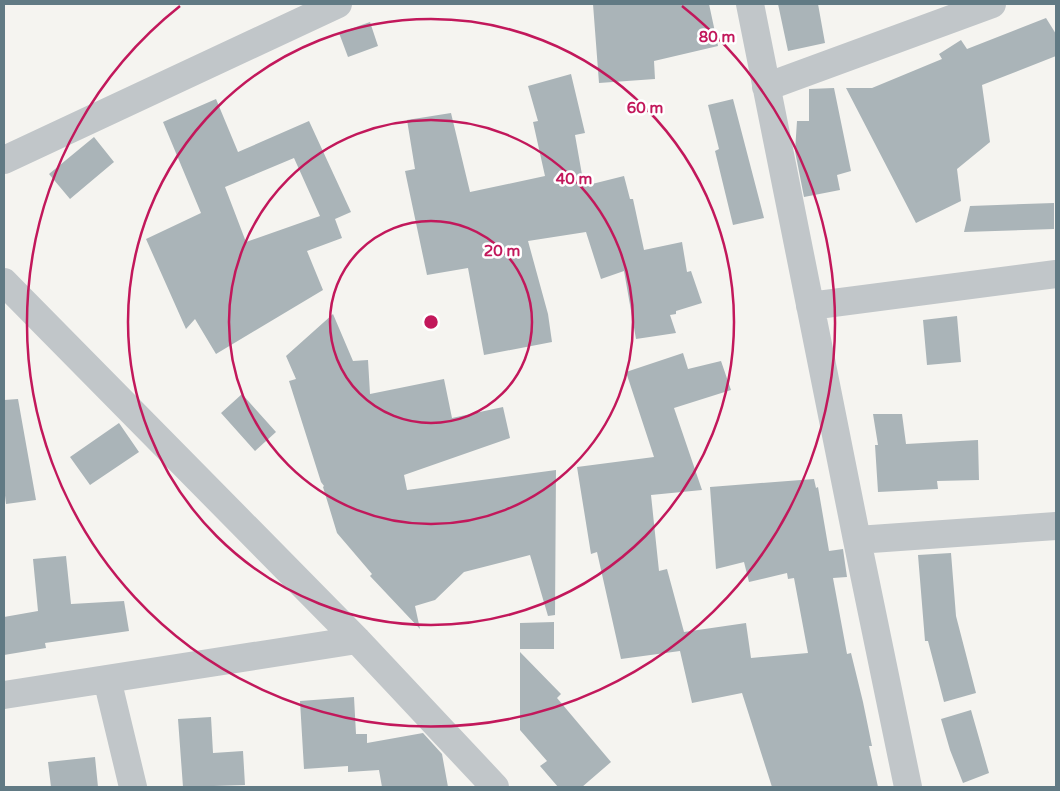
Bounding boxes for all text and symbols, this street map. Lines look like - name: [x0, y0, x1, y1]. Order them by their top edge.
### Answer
- text: 80 m: [699, 28, 735, 46]
- text: 60 m: [627, 99, 663, 117]
- text: 40 m: [556, 170, 592, 188]
- text: 20 m: [484, 242, 520, 260]
- centre of rings: [422, 313, 440, 331]

